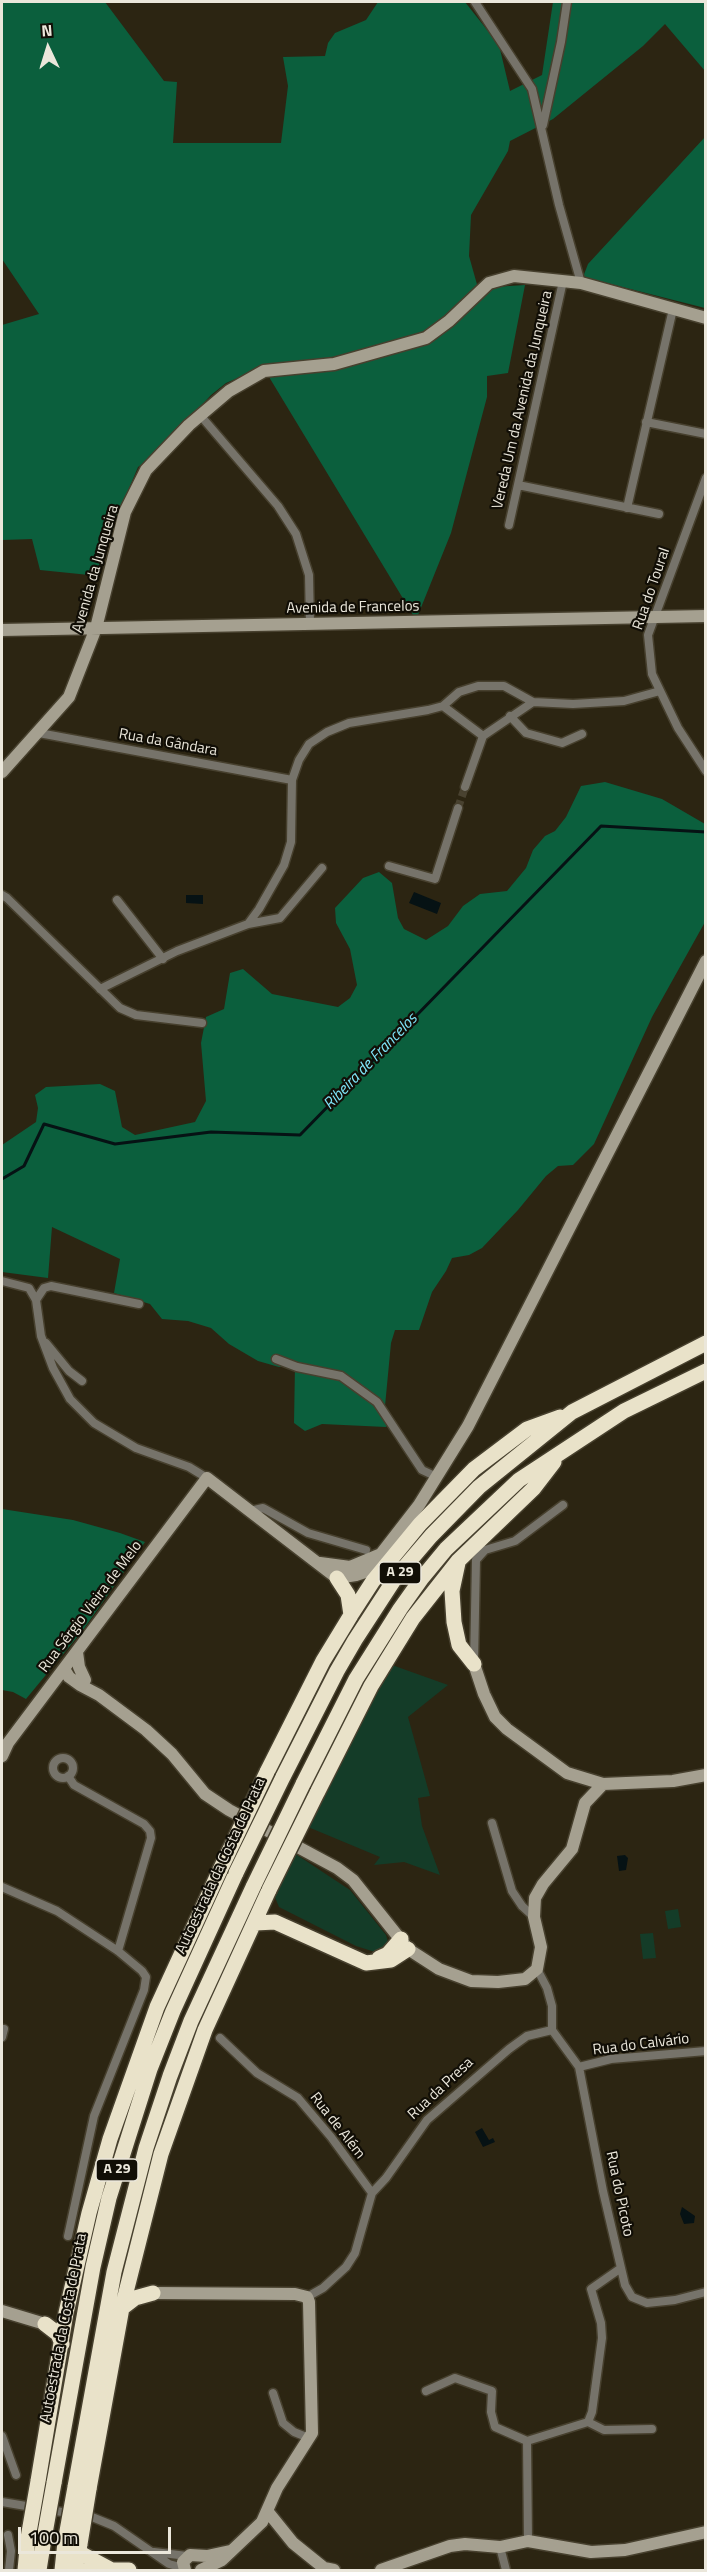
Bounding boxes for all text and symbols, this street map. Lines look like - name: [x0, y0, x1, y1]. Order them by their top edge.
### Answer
- north arrow: [18, 18, 78, 78]
- text: N: [40, 18, 53, 42]
- street label: Vereda Um da Avenida da Junqueira: [489, 289, 557, 511]
- street label: Avenida da Junqueira: [69, 503, 123, 635]
- street label: Rua do Toural: [630, 546, 674, 632]
- street label: Avenida de Francelos: [286, 598, 420, 618]
- street label: Rua da Gândara: [117, 725, 219, 761]
- water label: Ribeira de Francelos: [320, 1010, 422, 1114]
- street label: Rua Sérgio Vieira de Melo: [36, 1538, 146, 1676]
- road number: A 29: [379, 1562, 421, 1584]
- street label: Autoestrada da Costa de Prata: [172, 1775, 270, 1957]
- street label: Rua do Calvário: [592, 2030, 690, 2060]
- street label: Rua da Presa: [405, 2054, 477, 2124]
- street label: Rua de Além: [305, 2089, 369, 2163]
- street label: Rua do Picoto: [601, 2150, 637, 2238]
- road number: A 29: [96, 2159, 138, 2181]
- street label: Autoestrada da Costa de Prata: [37, 2232, 91, 2424]
- scale bar: [21, 2515, 174, 2553]
- text: 100 m: [29, 2524, 78, 2551]

